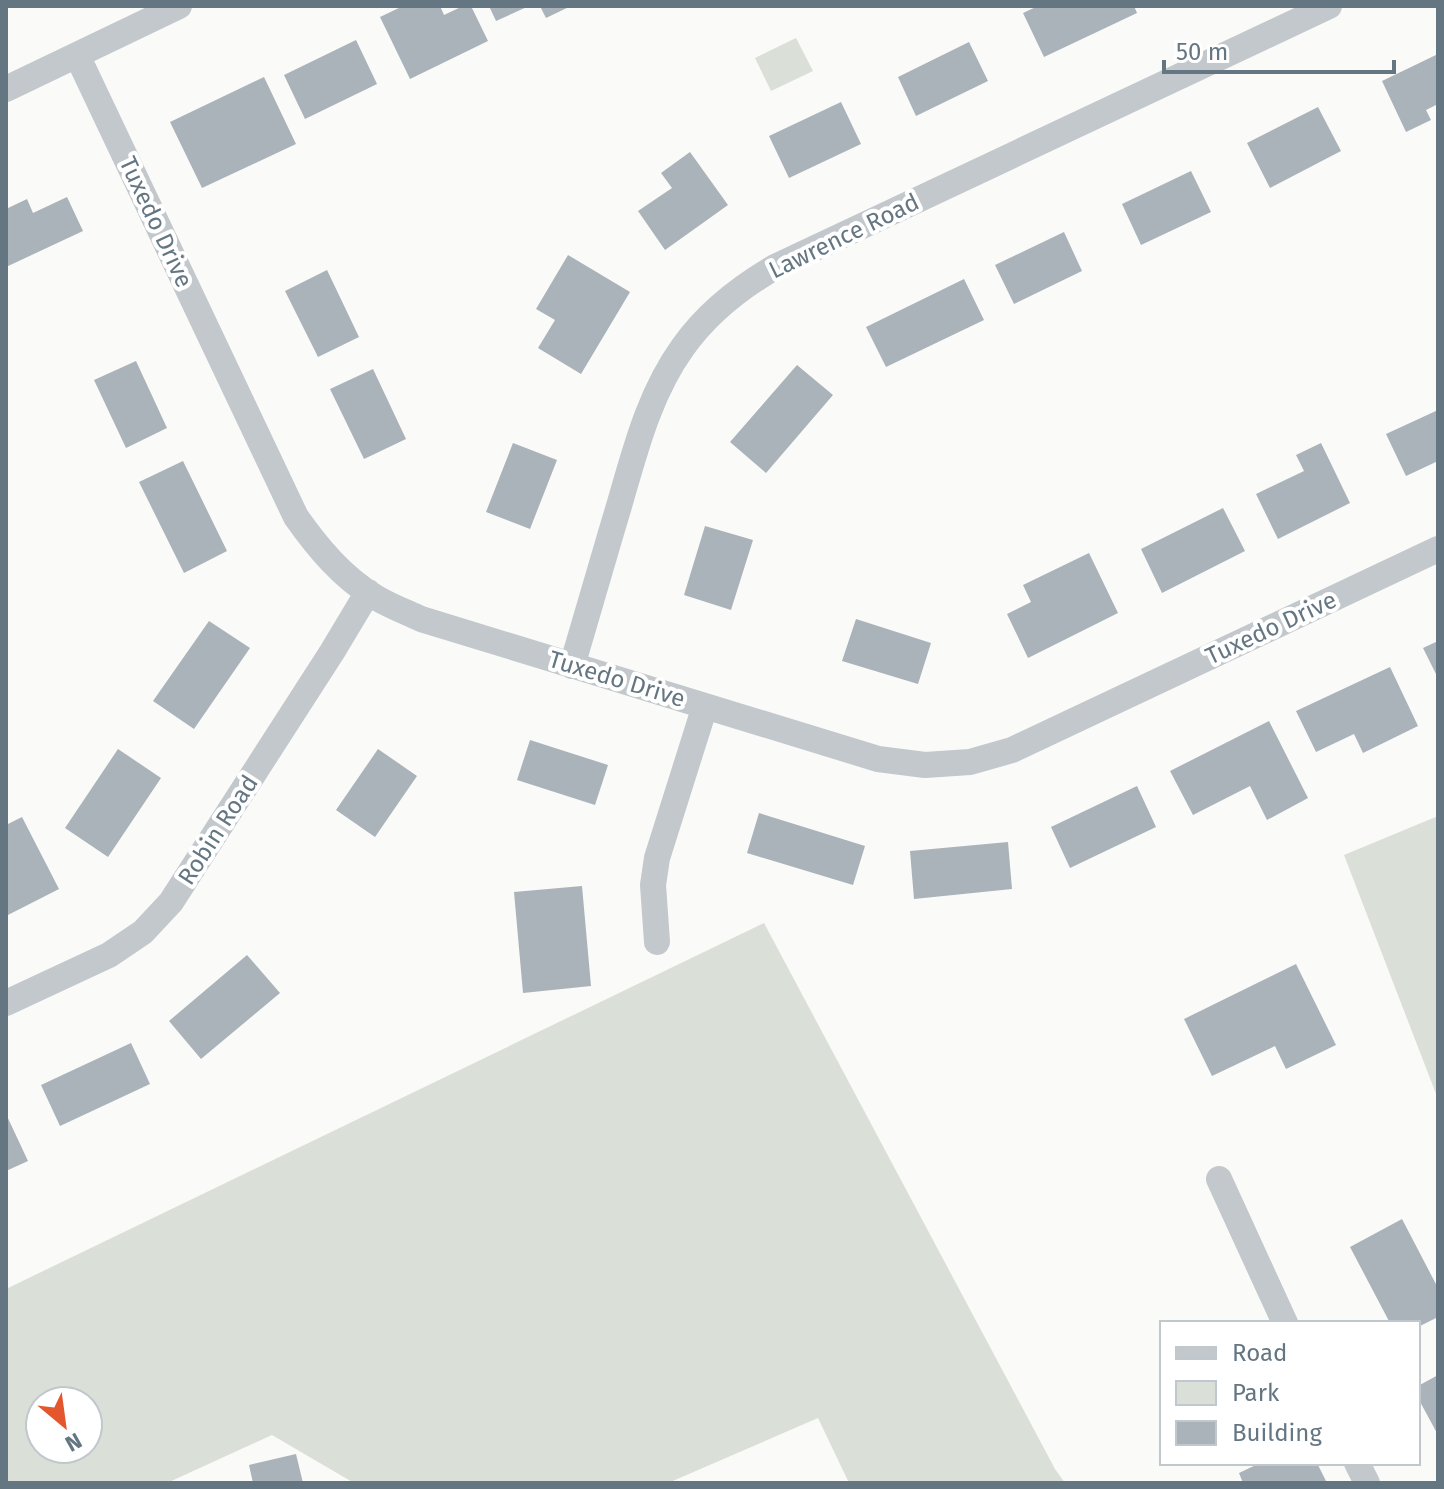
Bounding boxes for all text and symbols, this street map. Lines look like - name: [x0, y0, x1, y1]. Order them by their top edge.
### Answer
- scale bar: [1164, 24, 1394, 74]
- text: 50 m: [1176, 38, 1228, 66]
- street label: Tuxedo Drive: [114, 152, 198, 292]
- street label: Lawrence Road: [764, 188, 924, 284]
- street label: Tuxedo Drive: [1201, 586, 1341, 670]
- street label: Tuxedo Drive: [546, 645, 688, 713]
- street label: Robin Road: [172, 770, 264, 890]
- legend: [1160, 1321, 1420, 1465]
- text: Road: [1232, 1339, 1287, 1367]
- text: Park: [1232, 1379, 1280, 1407]
- north arrow: [24, 1385, 104, 1465]
- text: Building: [1232, 1419, 1322, 1447]
- text: N: [61, 1427, 86, 1457]

